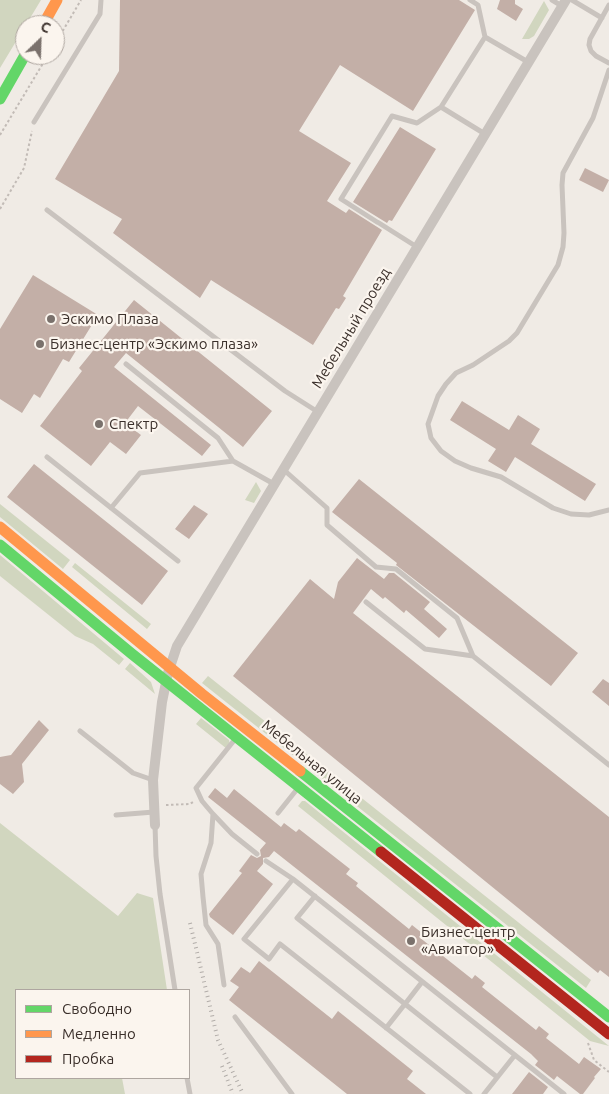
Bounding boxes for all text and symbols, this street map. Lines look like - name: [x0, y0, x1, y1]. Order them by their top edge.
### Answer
- north arrow: [15, 15, 65, 65]
- text: С: [38, 18, 53, 36]
- street label: Мебельный проезд: [308, 264, 394, 392]
- place label: Эскимо Плаза: [61, 310, 159, 328]
- marker: Эскимо Плаза: [45, 313, 57, 325]
- place label: Бизнес-центр «Эскимо плаза»: [50, 335, 258, 353]
- marker: Бизнес-центр «Эскимо плаза»: [34, 338, 46, 350]
- place label: Спектр: [109, 415, 158, 433]
- marker: Спектр: [93, 418, 105, 430]
- street label: Мебельная улица: [258, 716, 366, 808]
- place label: Бизнес-центр «Авиатор»: [421, 923, 516, 958]
- marker: Бизнес-центр «Авиатор»: [405, 935, 417, 947]
- legend: [15, 989, 190, 1079]
- text: Свободно: [62, 1000, 132, 1017]
- text: Медленно: [62, 1025, 136, 1042]
- text: Пробка: [62, 1050, 114, 1067]

